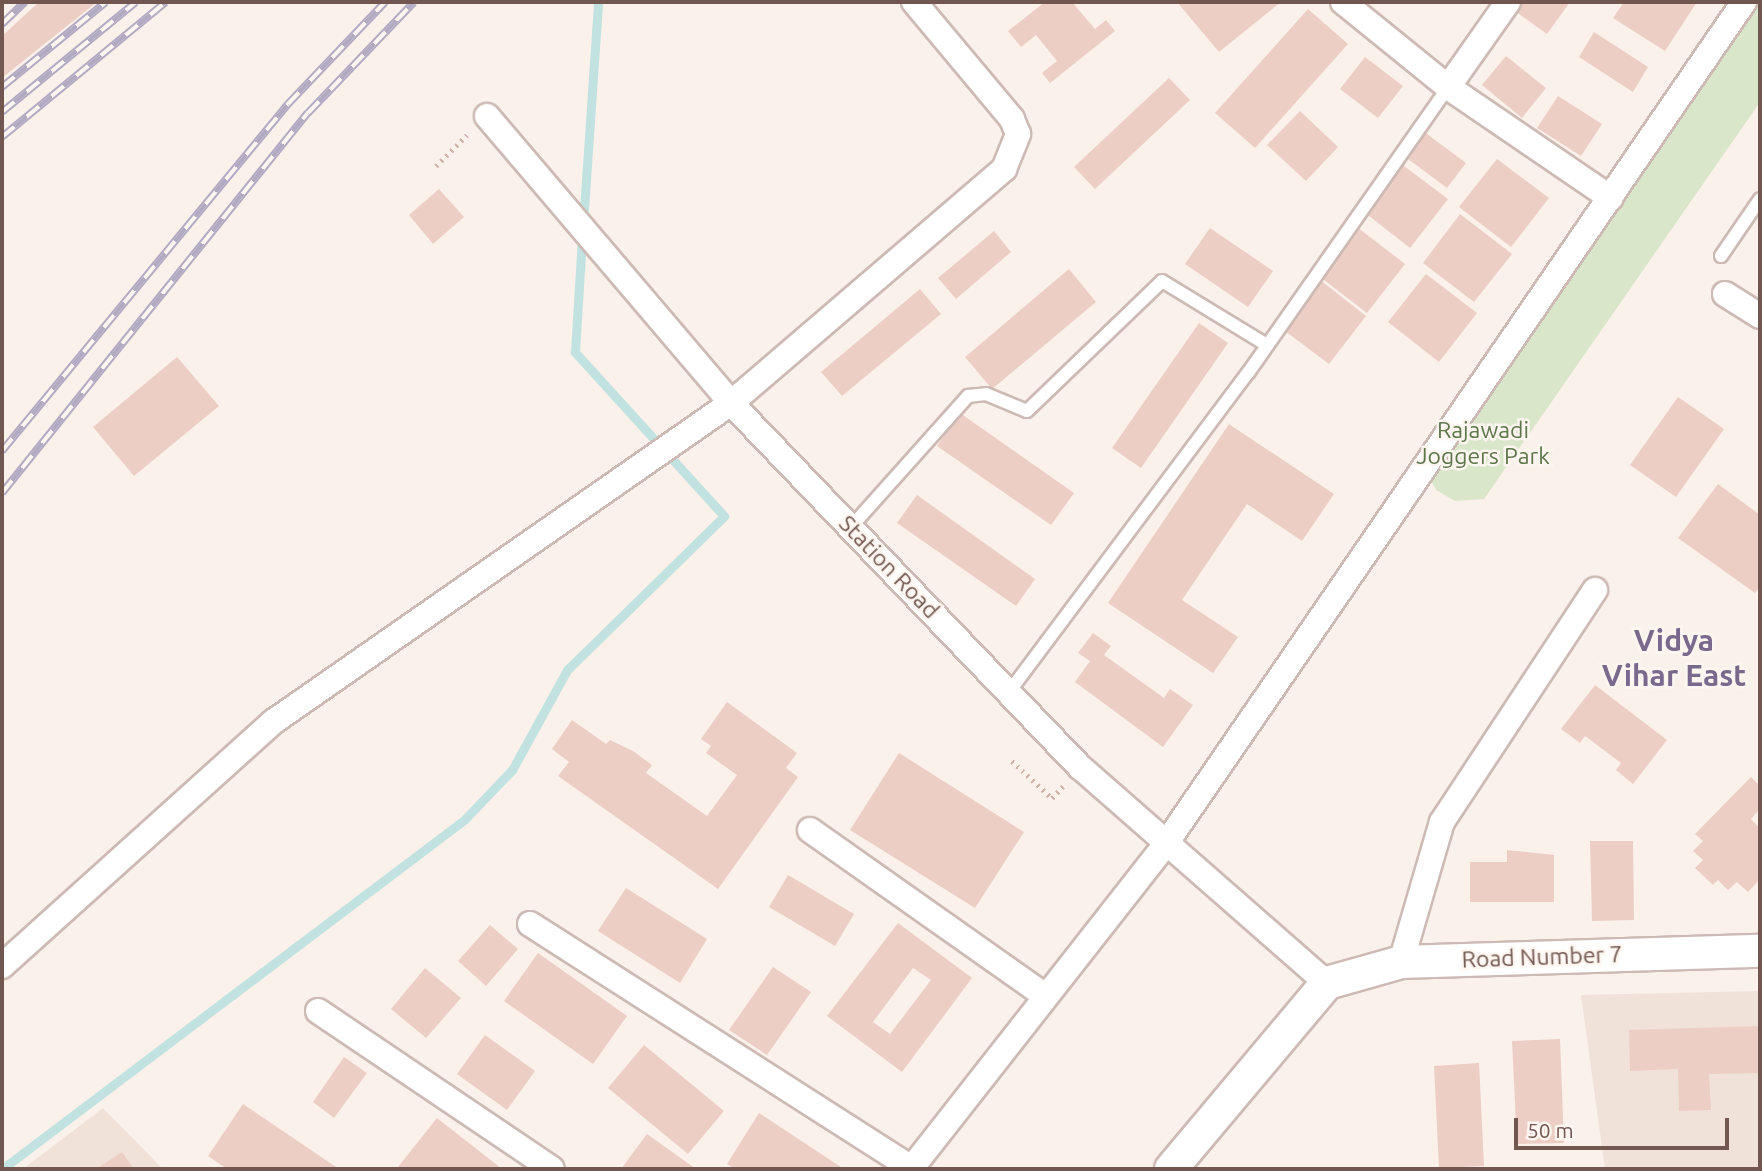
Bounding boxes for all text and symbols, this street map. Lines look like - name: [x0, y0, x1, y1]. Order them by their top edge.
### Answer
- park label: Rajawadi Joggers Park: [1416, 416, 1550, 470]
- street label: Station Road: [833, 510, 945, 624]
- district label: Vidya Vihar East: [1602, 622, 1746, 692]
- street label: Road Number 7: [1461, 940, 1623, 974]
- scale bar: [1517, 1104, 1732, 1148]
- text: 50 m: [1527, 1118, 1574, 1142]

